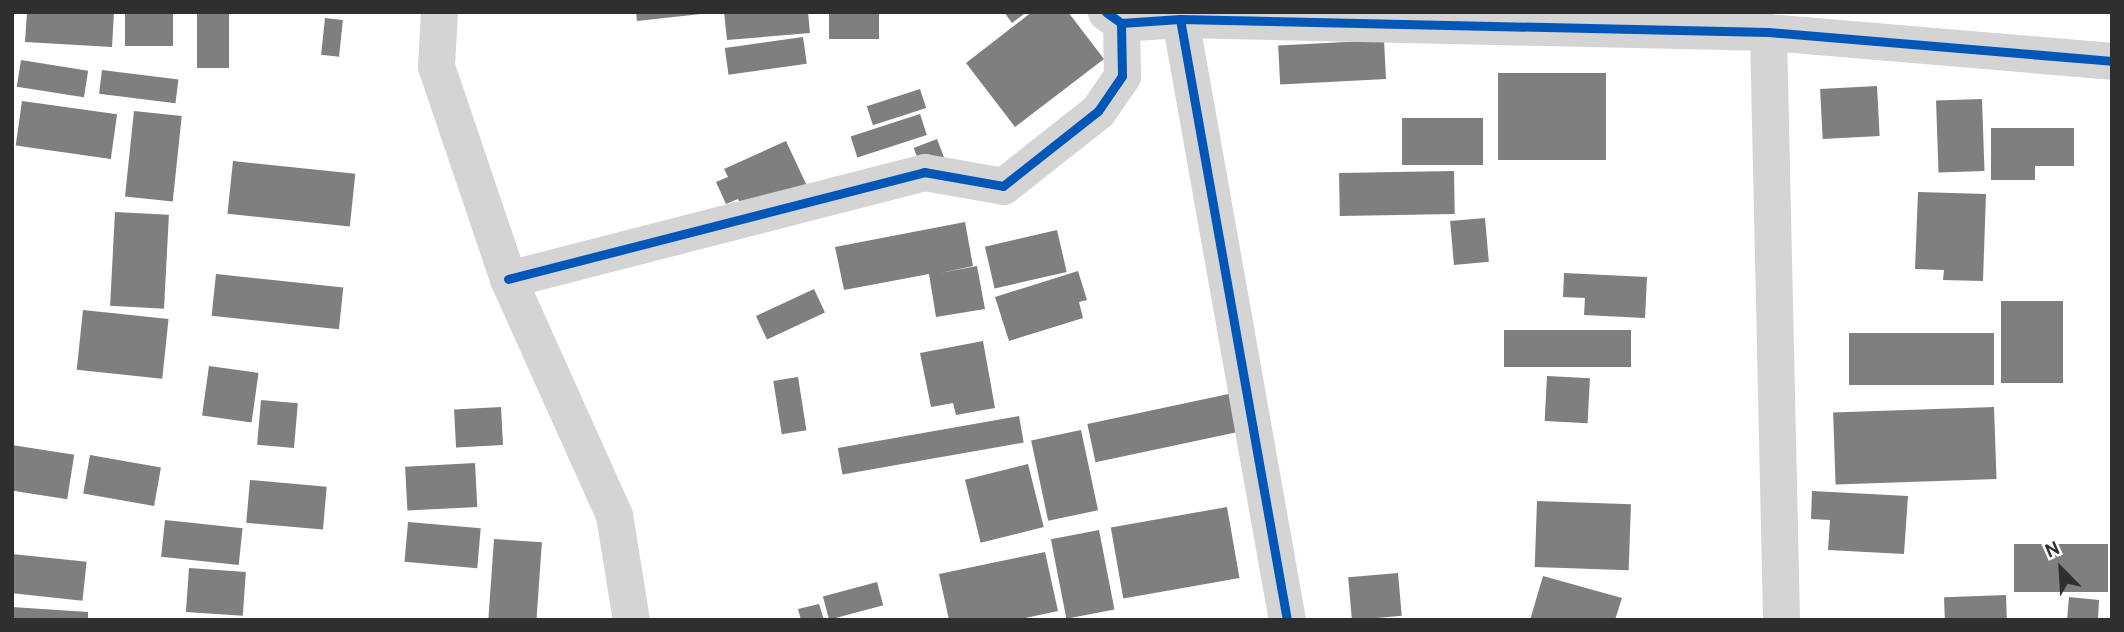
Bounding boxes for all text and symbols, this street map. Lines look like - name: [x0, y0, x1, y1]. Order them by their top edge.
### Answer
- north arrow: [2026, 534, 2096, 604]
- text: N: [2041, 536, 2063, 563]

